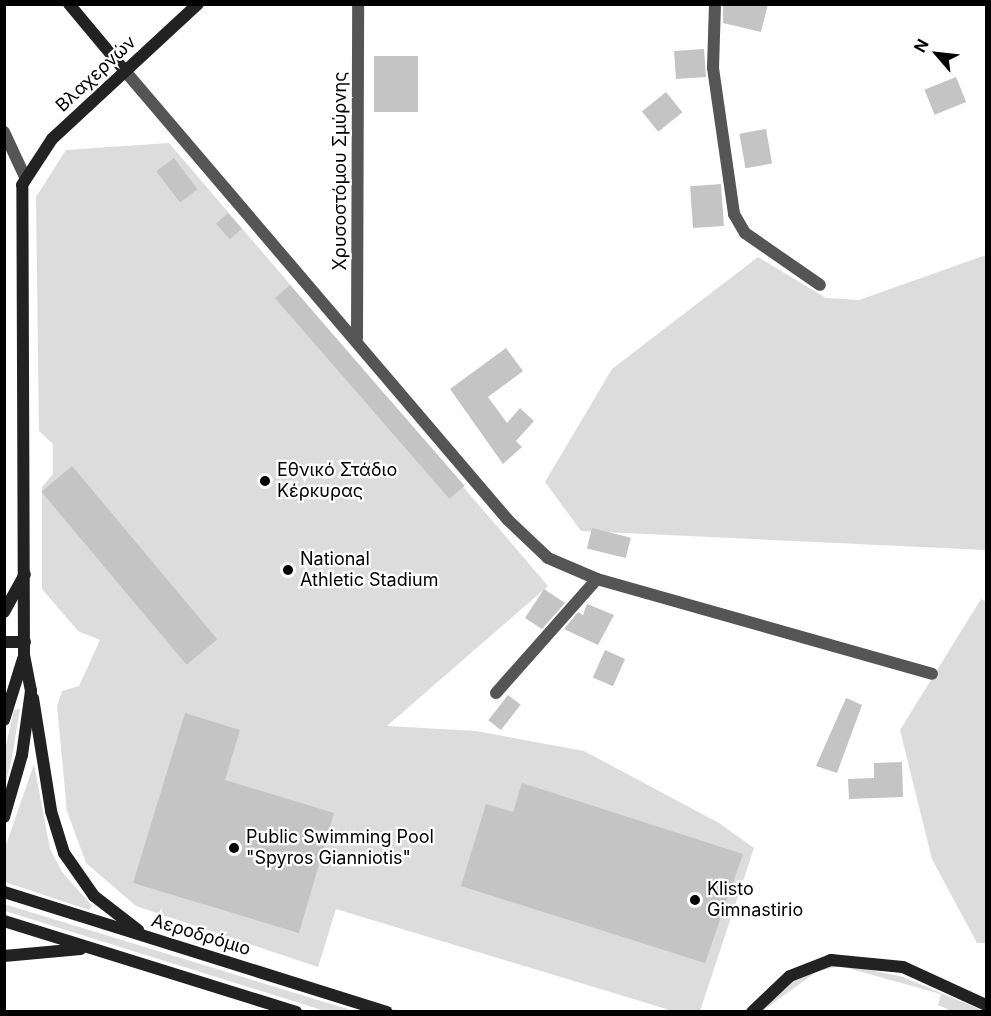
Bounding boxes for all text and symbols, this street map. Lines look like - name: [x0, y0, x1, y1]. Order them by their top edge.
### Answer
- north arrow: [907, 24, 967, 84]
- street label: Βλαχερνών: [52, 32, 140, 116]
- text: N: [909, 35, 933, 56]
- street label: Χρυσοστόμου Σμύρνης: [329, 72, 351, 270]
- place label: Εθνικό Στάδιο Κέρκυρας: [277, 460, 397, 502]
- marker: Εθνικό Στάδιο Κέρκυρας: [258, 474, 272, 488]
- place label: National Athletic Stadium: [300, 549, 438, 592]
- marker: National Athletic Stadium: [281, 563, 295, 577]
- place label: Public Swimming Pool "Spyros Gianniotis": [246, 827, 434, 870]
- marker: Public Swimming Pool "Spyros Gianniotis": [227, 841, 241, 855]
- place label: Klisto Gimnastirio: [707, 879, 803, 922]
- marker: Klisto Gimnastirio: [688, 893, 702, 907]
- street label: Αεροδρόμιο: [149, 910, 253, 960]

